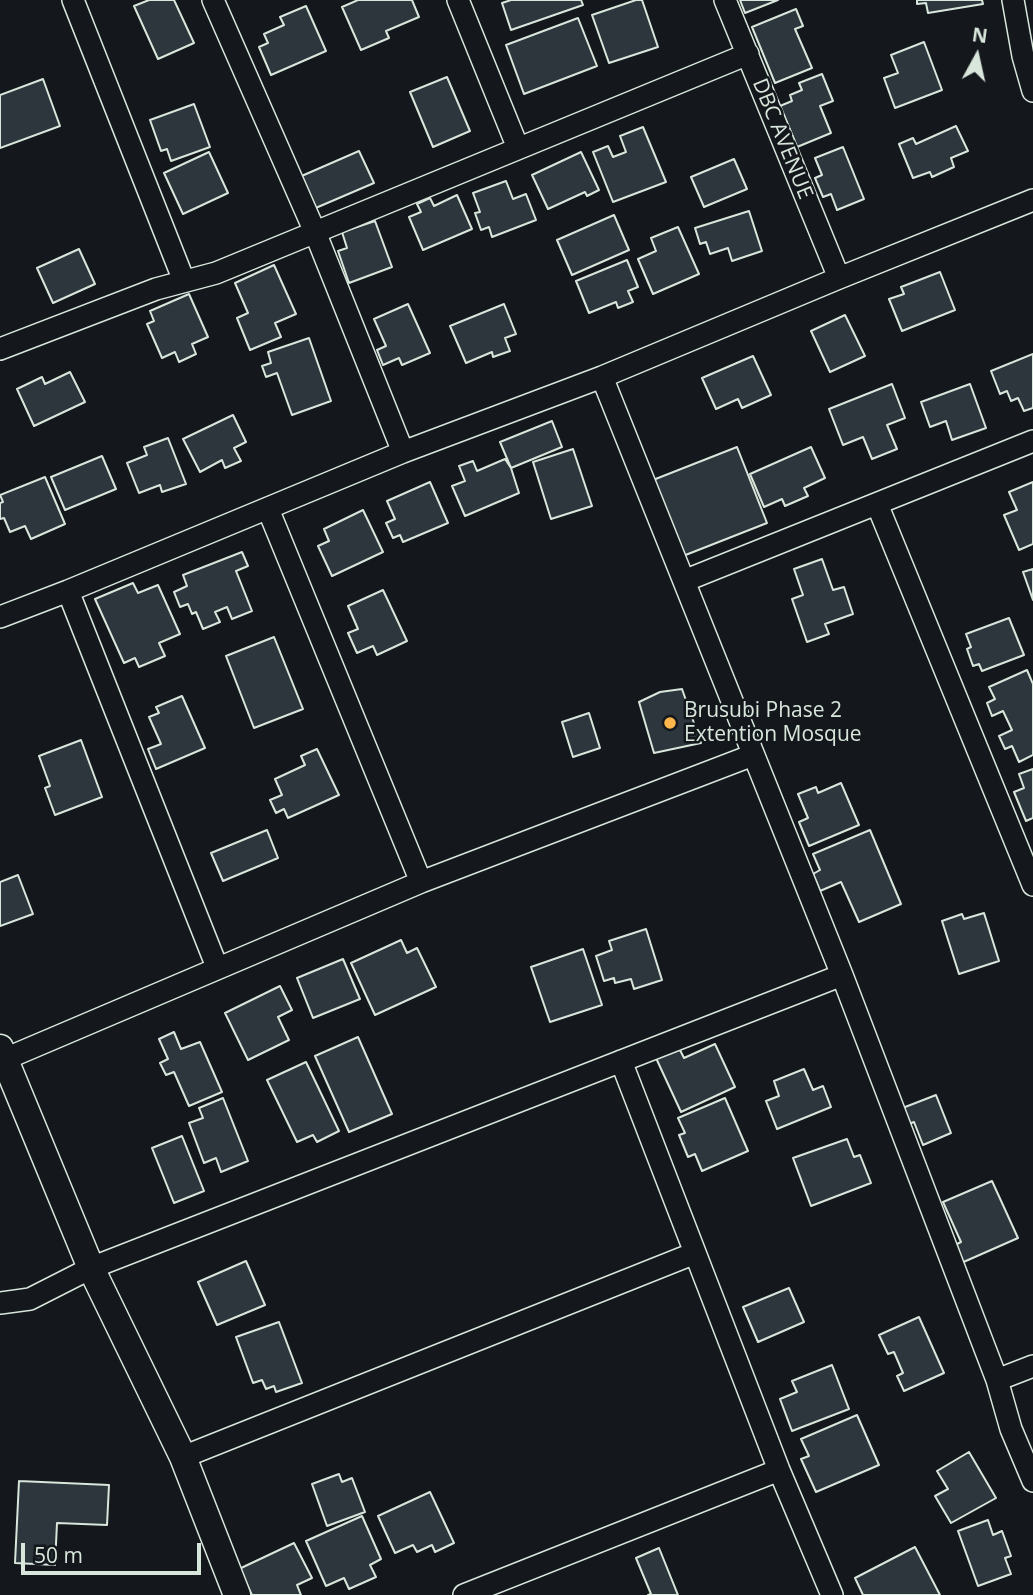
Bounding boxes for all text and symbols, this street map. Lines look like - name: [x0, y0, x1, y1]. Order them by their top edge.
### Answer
- north arrow: [942, 21, 1012, 91]
- text: N: [970, 21, 989, 49]
- street label: DBC AVENUE: [746, 75, 818, 203]
- place label: Brusubi Phase 2 Extention Mosque: [684, 698, 862, 748]
- marker: Brusubi Phase 2 Extention Mosque: [662, 715, 678, 731]
- scale bar: [24, 1528, 205, 1572]
- text: 50 m: [34, 1541, 83, 1569]

